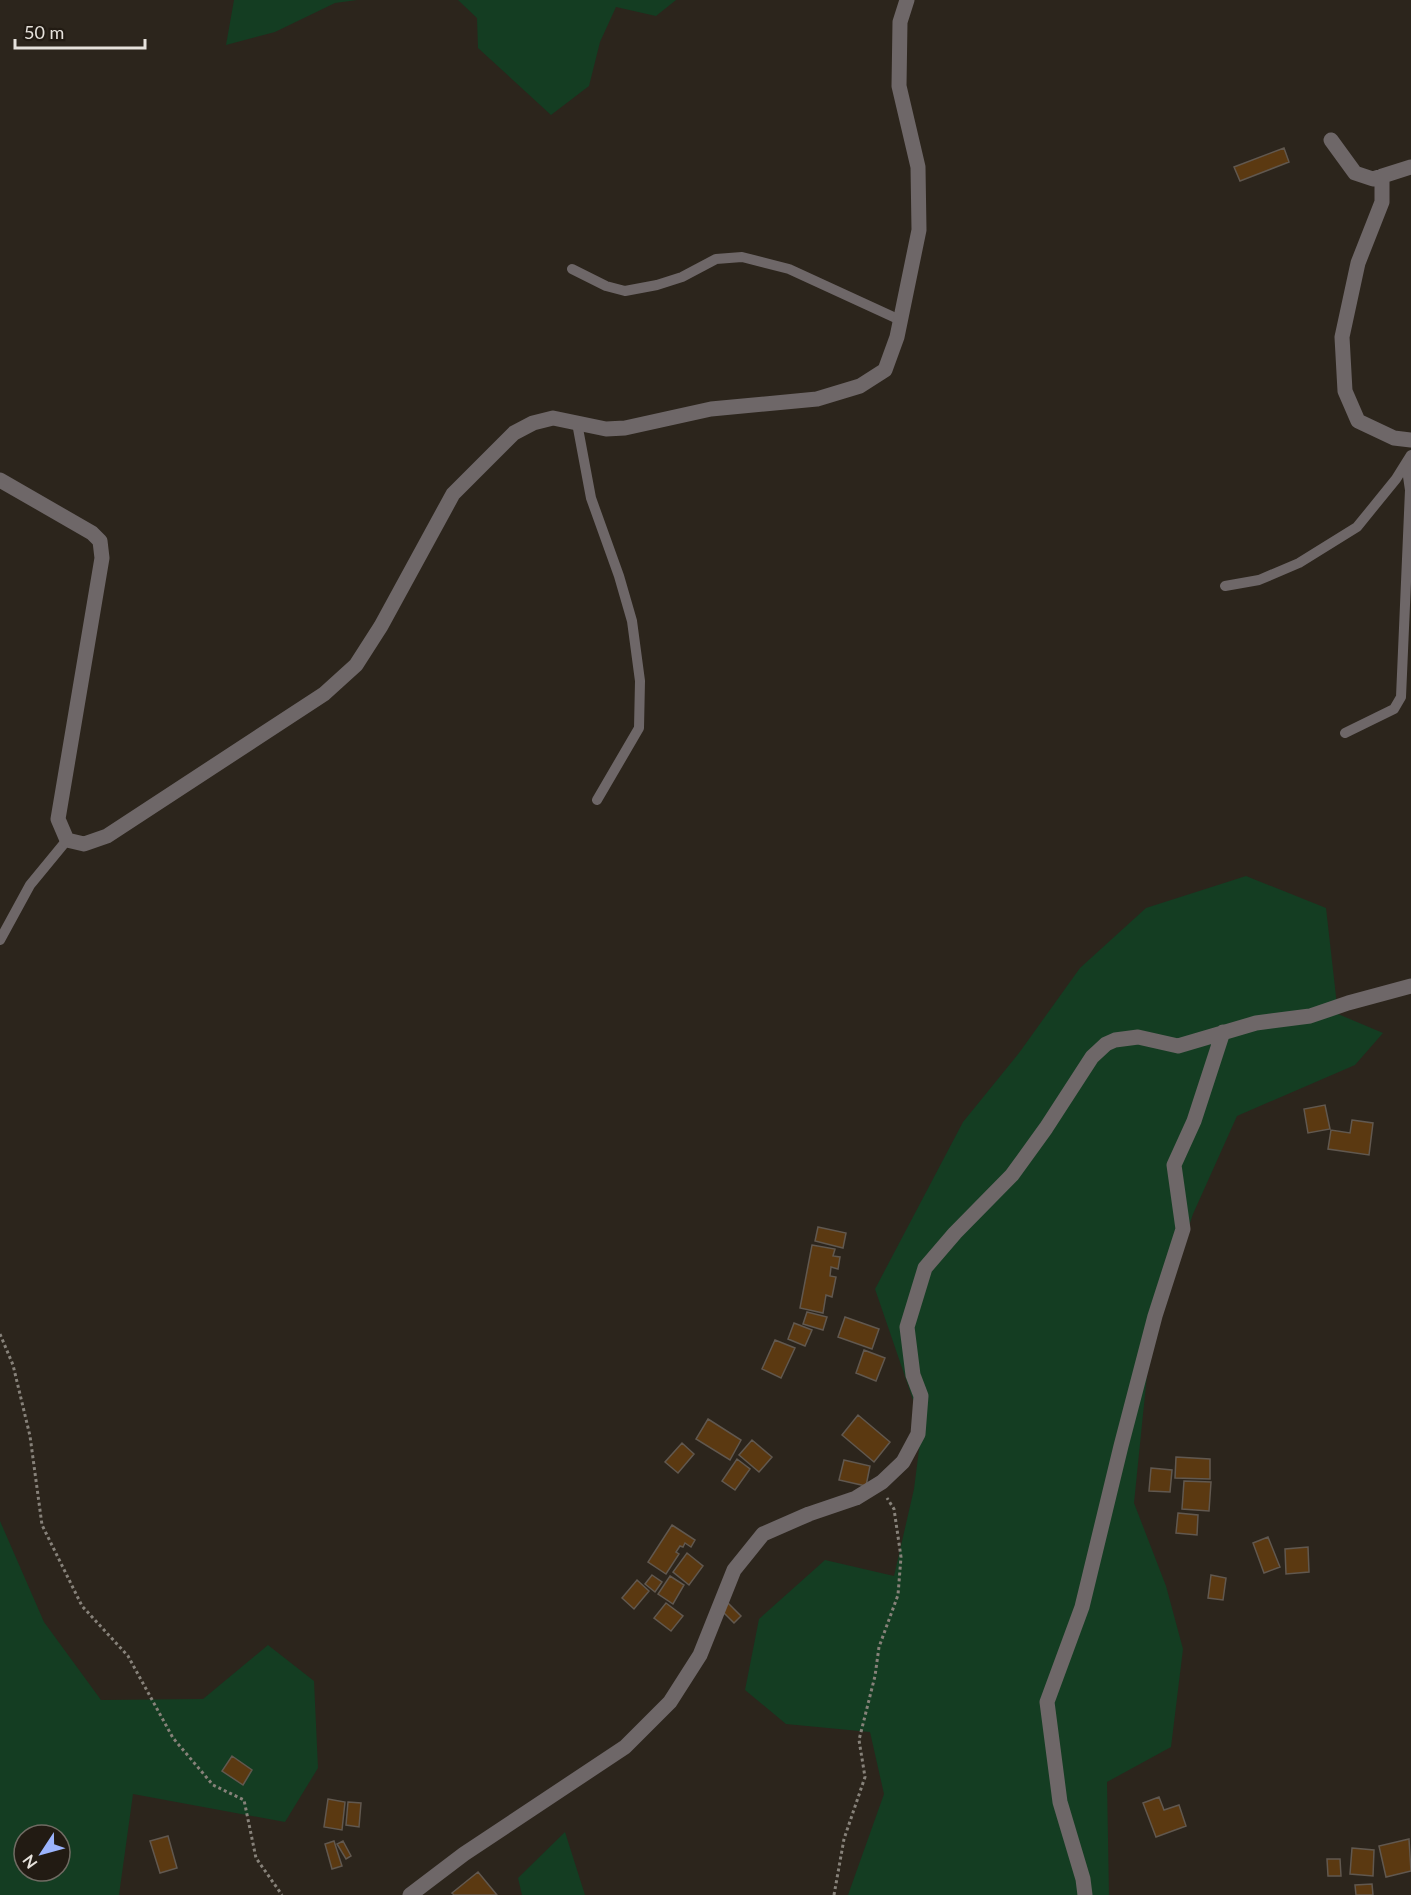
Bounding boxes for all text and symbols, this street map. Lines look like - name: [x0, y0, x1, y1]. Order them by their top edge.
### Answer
- scale bar: [15, 12, 146, 50]
- text: 50 m: [24, 21, 64, 43]
- north arrow: [12, 1823, 72, 1883]
- text: N: [18, 1852, 41, 1873]

